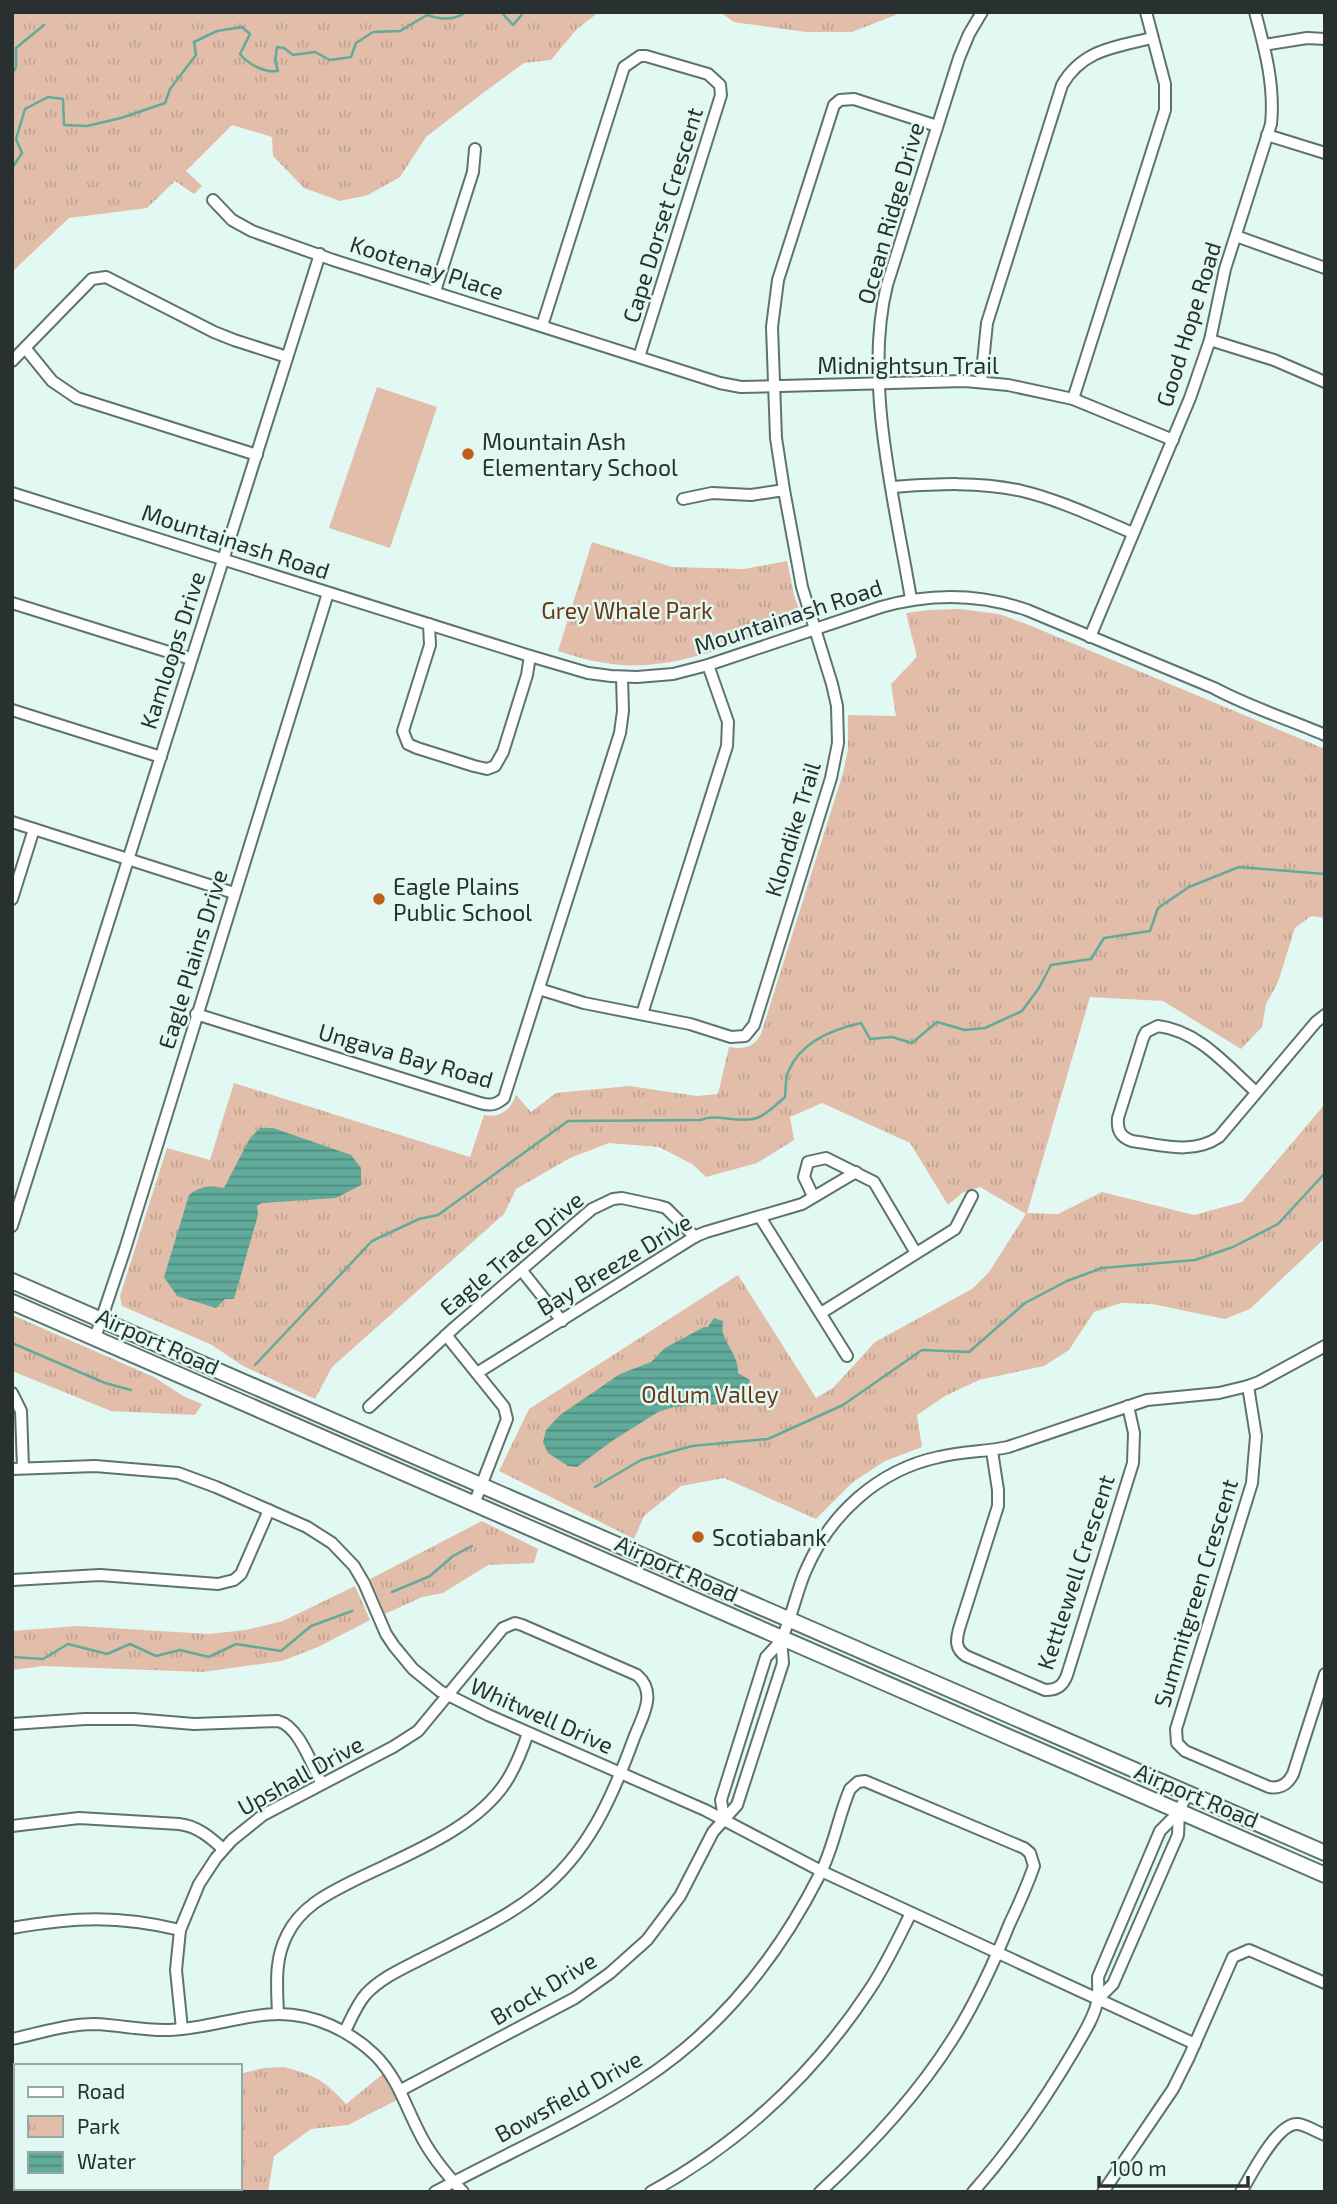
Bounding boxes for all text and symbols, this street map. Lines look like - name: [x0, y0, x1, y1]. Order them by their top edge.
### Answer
- street label: Cape Dorset Crescent: [616, 104, 708, 326]
- street label: Ocean Ridge Drive: [851, 119, 929, 307]
- street label: Kootenay Place: [347, 229, 507, 305]
- street label: Good Hope Road: [1150, 238, 1226, 410]
- street label: Midnightsun Trail: [817, 351, 999, 379]
- place label: Mountain Ash Elementary School: [482, 427, 678, 481]
- marker: Mountain Ash Elementary School: [460, 446, 476, 462]
- street label: Mountainash Road: [138, 497, 334, 585]
- street label: Kamloops Drive: [133, 568, 211, 732]
- street label: Mountainash Road: [690, 572, 886, 660]
- park label: Grey Whale Park: [541, 596, 713, 624]
- street label: Klondike Trail: [758, 758, 826, 900]
- street label: Eagle Plains Drive: [151, 866, 233, 1052]
- place label: Eagle Plains Public School: [393, 872, 532, 926]
- marker: Eagle Plains Public School: [371, 891, 387, 907]
- street label: Ungava Bay Road: [315, 1017, 497, 1093]
- street label: Eagle Trace Drive: [434, 1185, 588, 1321]
- street label: Bay Breeze Drive: [532, 1207, 696, 1321]
- street label: Airport Road: [92, 1301, 224, 1381]
- park label: Odlum Valley: [641, 1380, 779, 1408]
- street label: Kettlewell Crescent: [1030, 1471, 1120, 1673]
- street label: Summitgreen Crescent: [1147, 1475, 1243, 1711]
- place label: Scotiabank: [712, 1523, 827, 1551]
- street label: Airport Road: [611, 1528, 743, 1608]
- marker: Scotiabank: [690, 1529, 706, 1545]
- street label: Whitwell Drive: [466, 1671, 618, 1759]
- street label: Upshall Drive: [232, 1729, 368, 1821]
- street label: Airport Road: [1131, 1756, 1263, 1834]
- street label: Brock Drive: [485, 1945, 601, 2031]
- street label: Bowsfield Drive: [490, 2044, 646, 2148]
- legend: [14, 2064, 242, 2190]
- text: Road: [77, 2078, 125, 2103]
- text: Park: [77, 2113, 120, 2138]
- scale bar: [1099, 2144, 1248, 2188]
- text: Water: [77, 2148, 136, 2173]
- text: 100 m: [1110, 2155, 1167, 2180]

